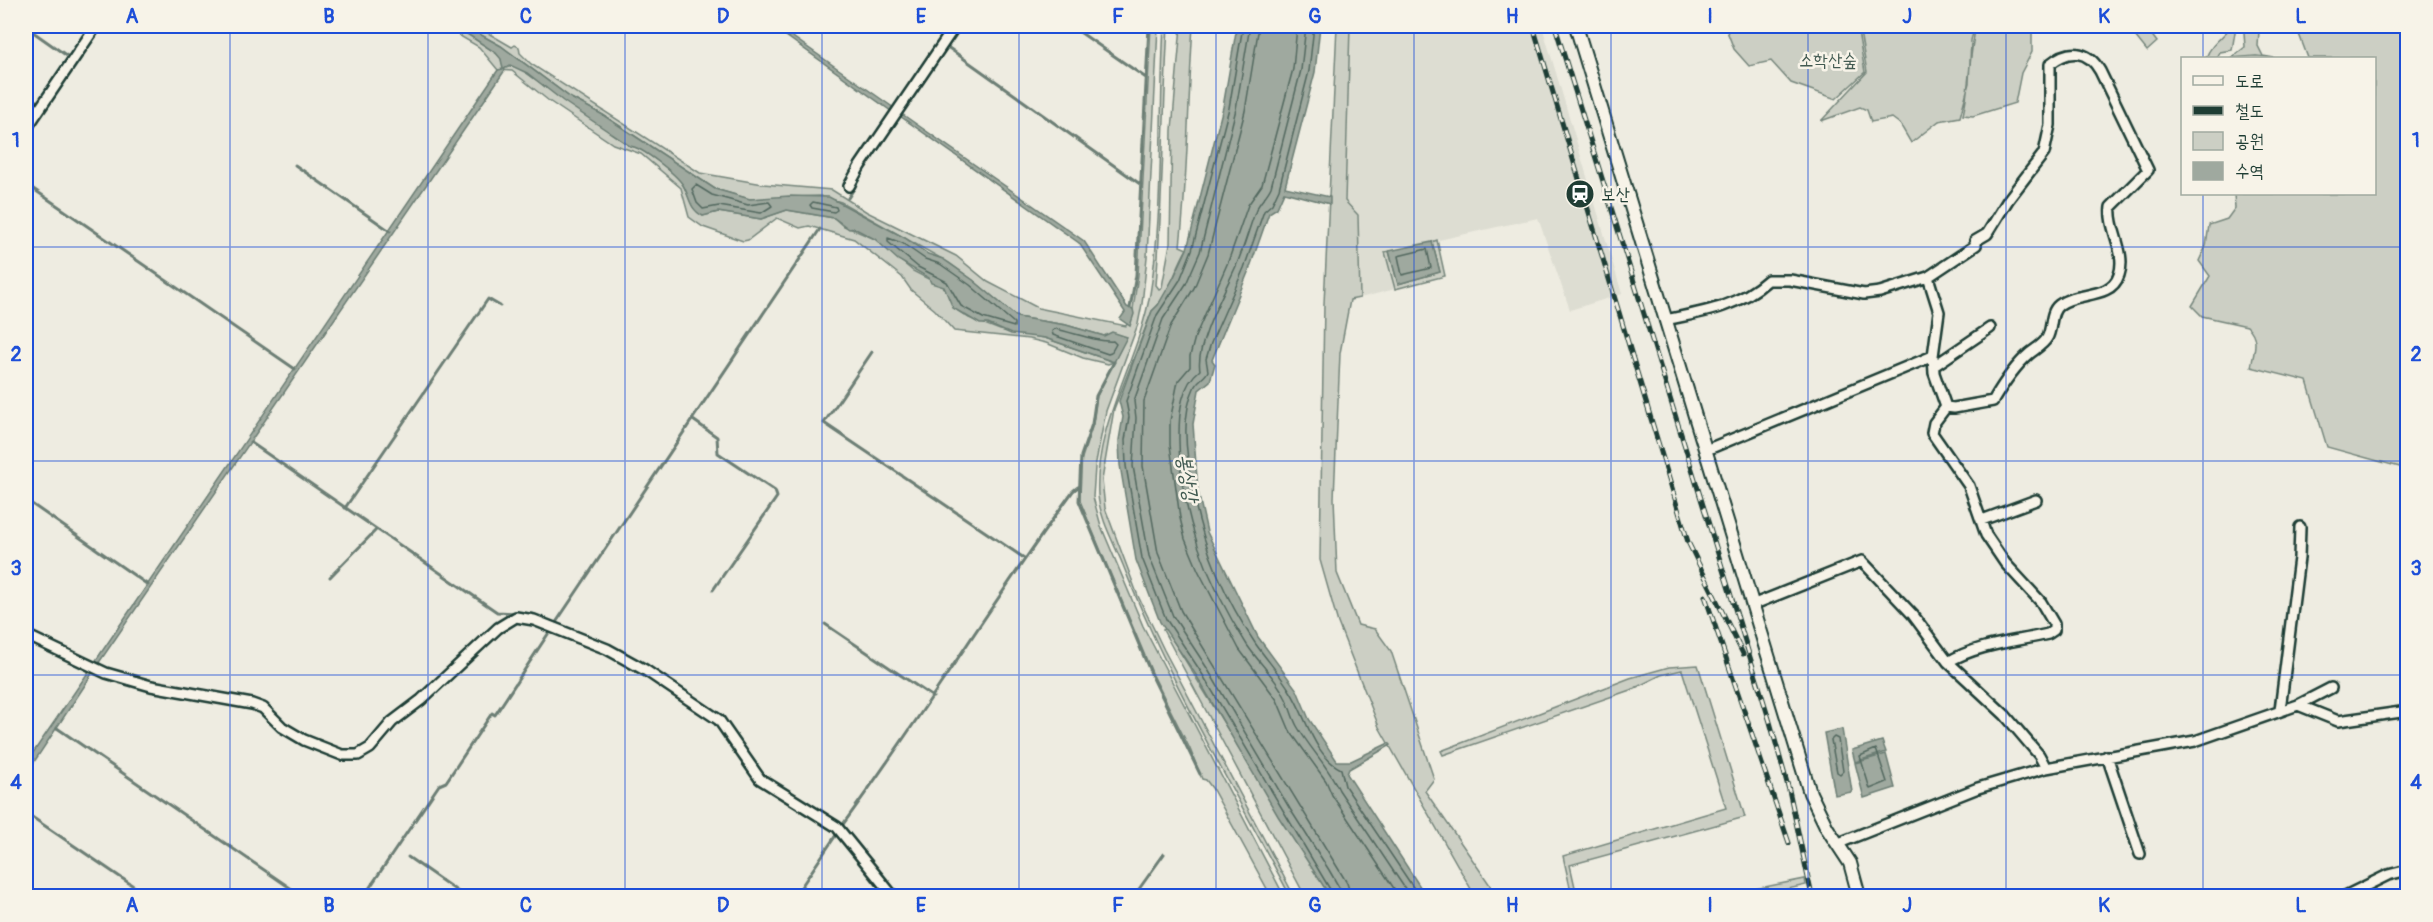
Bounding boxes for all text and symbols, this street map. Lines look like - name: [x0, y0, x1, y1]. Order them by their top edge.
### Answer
- text: A: [126, 4, 139, 29]
- text: B: [323, 4, 335, 29]
- text: C: [520, 4, 532, 29]
- text: D: [717, 4, 730, 29]
- text: E: [916, 4, 927, 29]
- text: F: [1112, 4, 1124, 29]
- text: G: [1308, 4, 1322, 29]
- text: H: [1506, 4, 1519, 29]
- text: I: [1707, 4, 1713, 29]
- text: J: [1902, 4, 1912, 29]
- text: K: [2098, 4, 2110, 29]
- text: L: [2295, 4, 2307, 29]
- park label: 소학산숲: [1799, 49, 1857, 72]
- legend: [2181, 57, 2376, 195]
- text: 도로: [2235, 70, 2264, 93]
- text: 철도: [2235, 100, 2264, 123]
- text: 1: [12, 128, 20, 153]
- text: 1: [2412, 128, 2420, 153]
- text: 공원: [2235, 130, 2264, 153]
- text: 수역: [2235, 160, 2264, 183]
- station icon: 보산: [1564, 178, 1596, 210]
- place label: 보산: [1601, 183, 1630, 206]
- text: 2: [10, 342, 22, 367]
- text: 2: [2410, 342, 2422, 367]
- water label: 봉상강: [1172, 452, 1205, 507]
- text: 3: [10, 556, 22, 581]
- text: 3: [2410, 556, 2422, 581]
- text: 4: [10, 770, 22, 795]
- text: 4: [2410, 770, 2422, 795]
- text: A: [126, 893, 139, 918]
- text: B: [323, 893, 335, 918]
- text: C: [520, 893, 532, 918]
- text: D: [717, 893, 730, 918]
- text: E: [916, 893, 927, 918]
- text: F: [1112, 893, 1124, 918]
- text: G: [1308, 893, 1322, 918]
- text: H: [1506, 893, 1519, 918]
- text: I: [1707, 893, 1713, 918]
- text: J: [1902, 893, 1912, 918]
- text: K: [2098, 893, 2110, 918]
- text: L: [2295, 893, 2307, 918]

